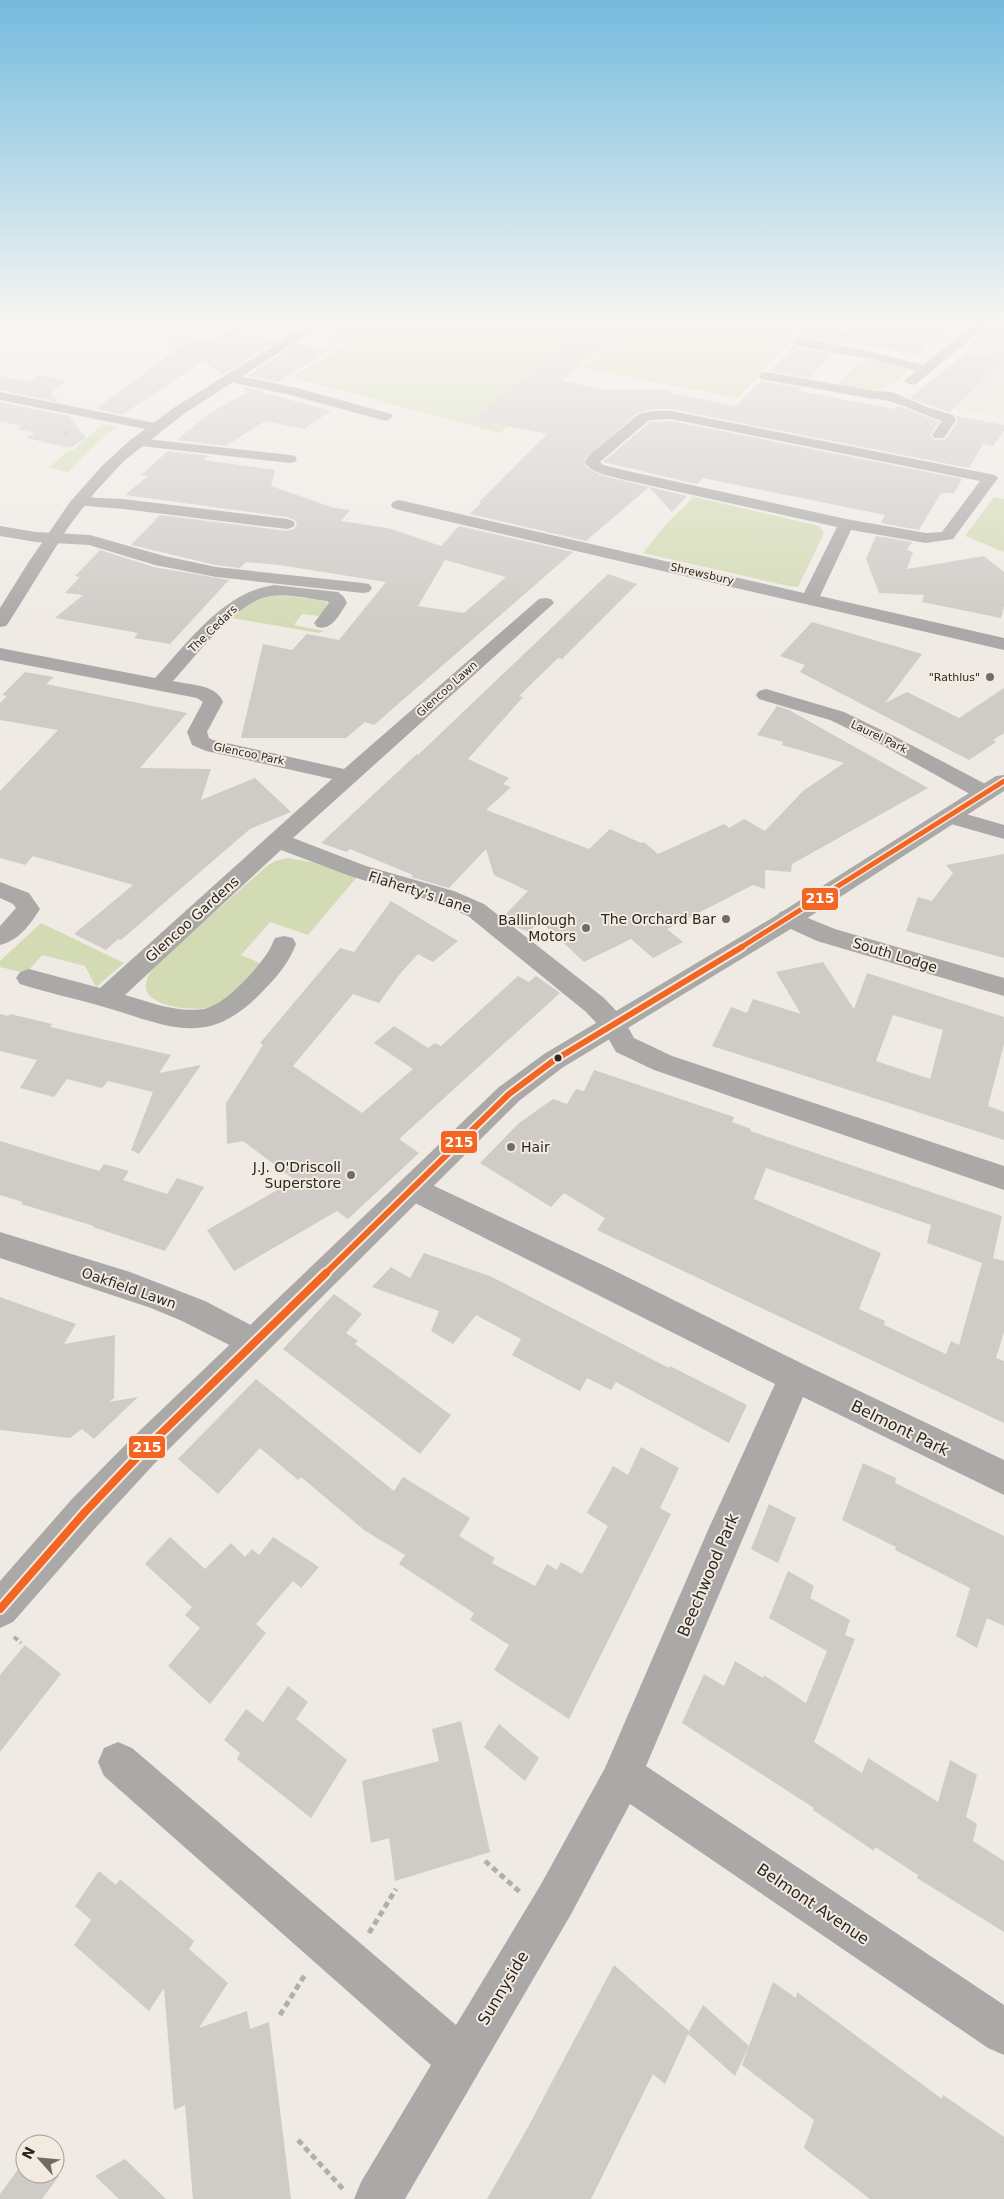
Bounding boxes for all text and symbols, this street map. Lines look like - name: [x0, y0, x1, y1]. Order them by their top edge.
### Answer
- street label: Shrewsbury: [669, 560, 735, 588]
- street label: The Cedars: [185, 602, 240, 656]
- street label: Glencoo Lawn: [414, 658, 480, 720]
- place label: "Rathlus": [929, 671, 980, 684]
- marker: "Rathlus": [984, 671, 996, 683]
- street label: Laurel Park: [849, 718, 910, 757]
- street label: Glencoo Park: [212, 740, 286, 768]
- street label: Flaherty's Lane: [367, 868, 473, 916]
- street label: Glencoo Gardens: [142, 873, 242, 965]
- line badge: 215: [801, 887, 839, 911]
- text: 215: [805, 890, 835, 906]
- place label: The Orchard Bar: [600, 911, 716, 927]
- place label: Ballinlough Motors: [498, 912, 576, 944]
- marker: The Orchard Bar: [720, 913, 732, 925]
- marker: Ballinlough Motors: [580, 922, 592, 934]
- street label: South Lodge: [851, 935, 939, 975]
- unlabelled marker: [553, 1053, 563, 1063]
- line badge: 215: [440, 1130, 478, 1154]
- text: 215: [444, 1134, 474, 1150]
- place label: Hair: [521, 1139, 550, 1155]
- marker: Hair: [505, 1141, 517, 1153]
- place label: J.J. O'Driscoll Superstore: [252, 1159, 341, 1191]
- marker: J.J. O'Driscoll Superstore: [345, 1169, 357, 1181]
- street label: Oakfield Lawn: [80, 1264, 178, 1312]
- street label: Belmont Park: [848, 1396, 953, 1460]
- line badge: 215: [128, 1435, 166, 1459]
- text: 215: [132, 1439, 162, 1455]
- street label: Beechwood Park: [673, 1510, 743, 1640]
- street label: Belmont Avenue: [753, 1859, 873, 1949]
- street label: Sunnyside: [474, 1948, 532, 2028]
- north arrow: [15, 2134, 65, 2184]
- text: N: [19, 2144, 38, 2162]

